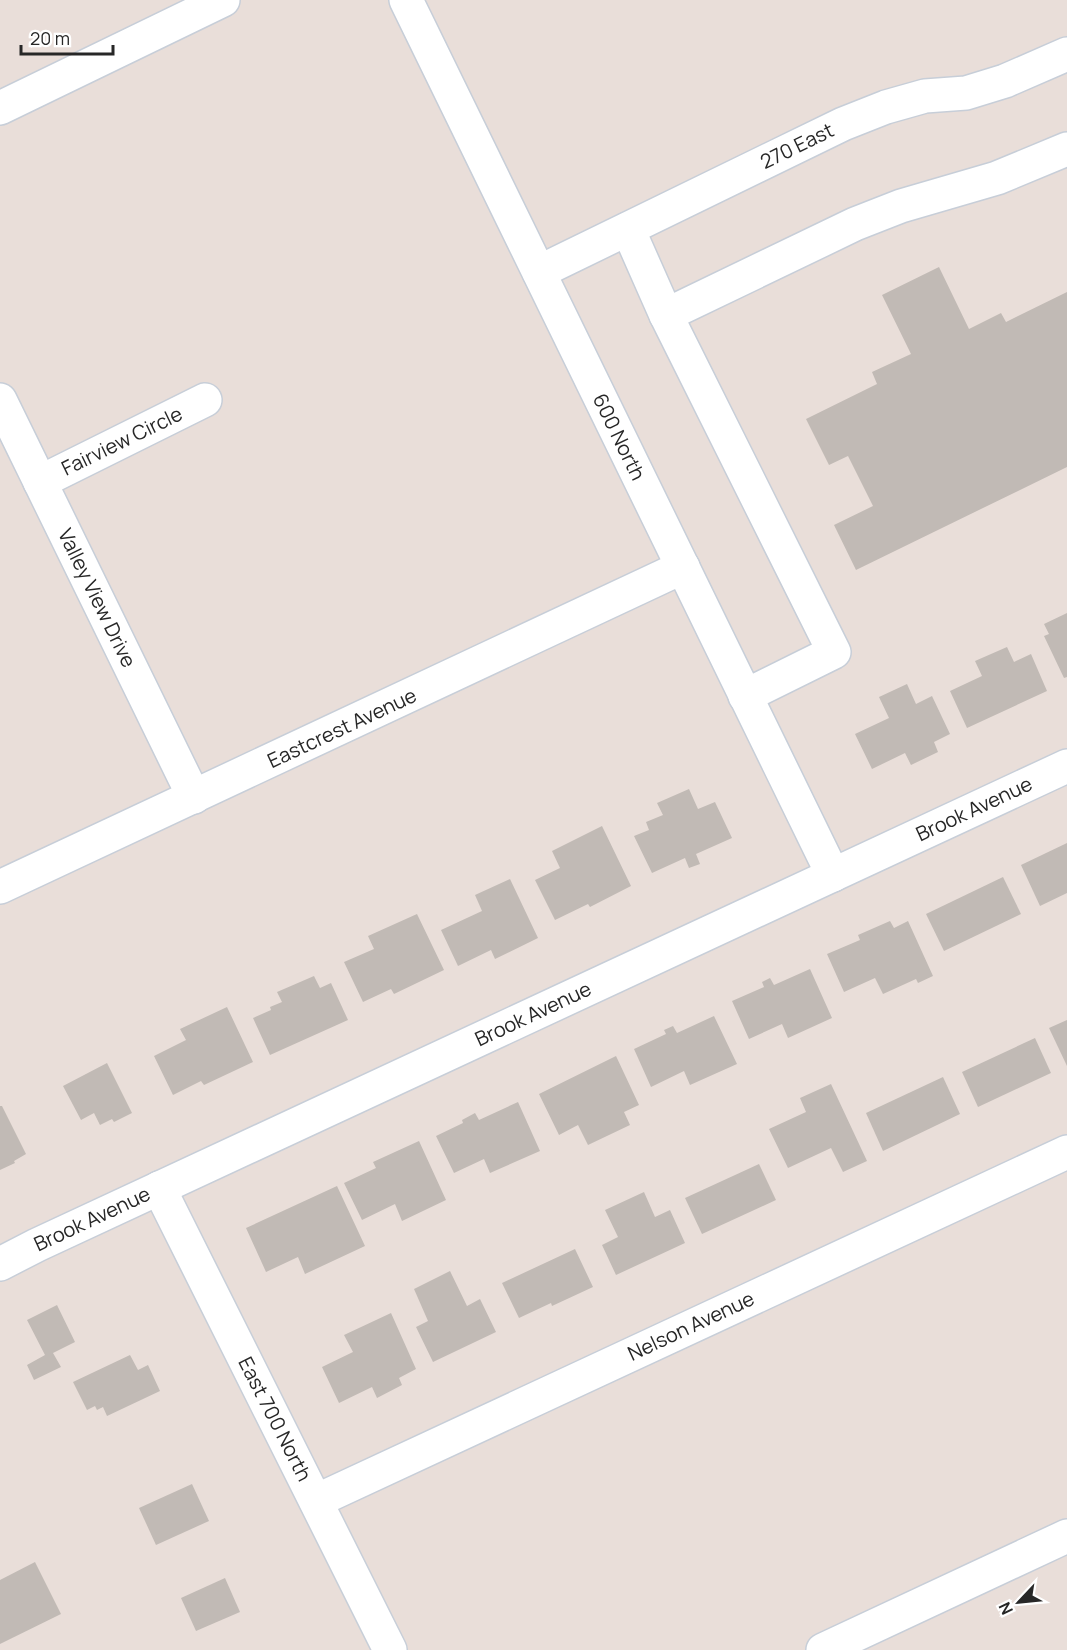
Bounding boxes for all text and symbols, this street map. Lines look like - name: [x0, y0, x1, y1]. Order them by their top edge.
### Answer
- scale bar: [21, 18, 112, 56]
- text: 20 m: [30, 26, 70, 50]
- street label: 270 East: [756, 116, 838, 175]
- street label: 600 North: [587, 389, 652, 485]
- street label: Fairview Circle: [57, 400, 187, 481]
- street label: Valley View Drive: [52, 524, 143, 672]
- street label: Eastcrest Avenue: [263, 681, 421, 774]
- street label: Brook Avenue: [911, 770, 1036, 847]
- street label: Brook Avenue: [470, 975, 595, 1052]
- street label: Brook Avenue: [29, 1180, 154, 1257]
- street label: Nelson Avenue: [623, 1284, 758, 1367]
- street label: East 700 North: [233, 1352, 318, 1486]
- north arrow: [989, 1572, 1049, 1632]
- text: N: [993, 1599, 1018, 1619]

